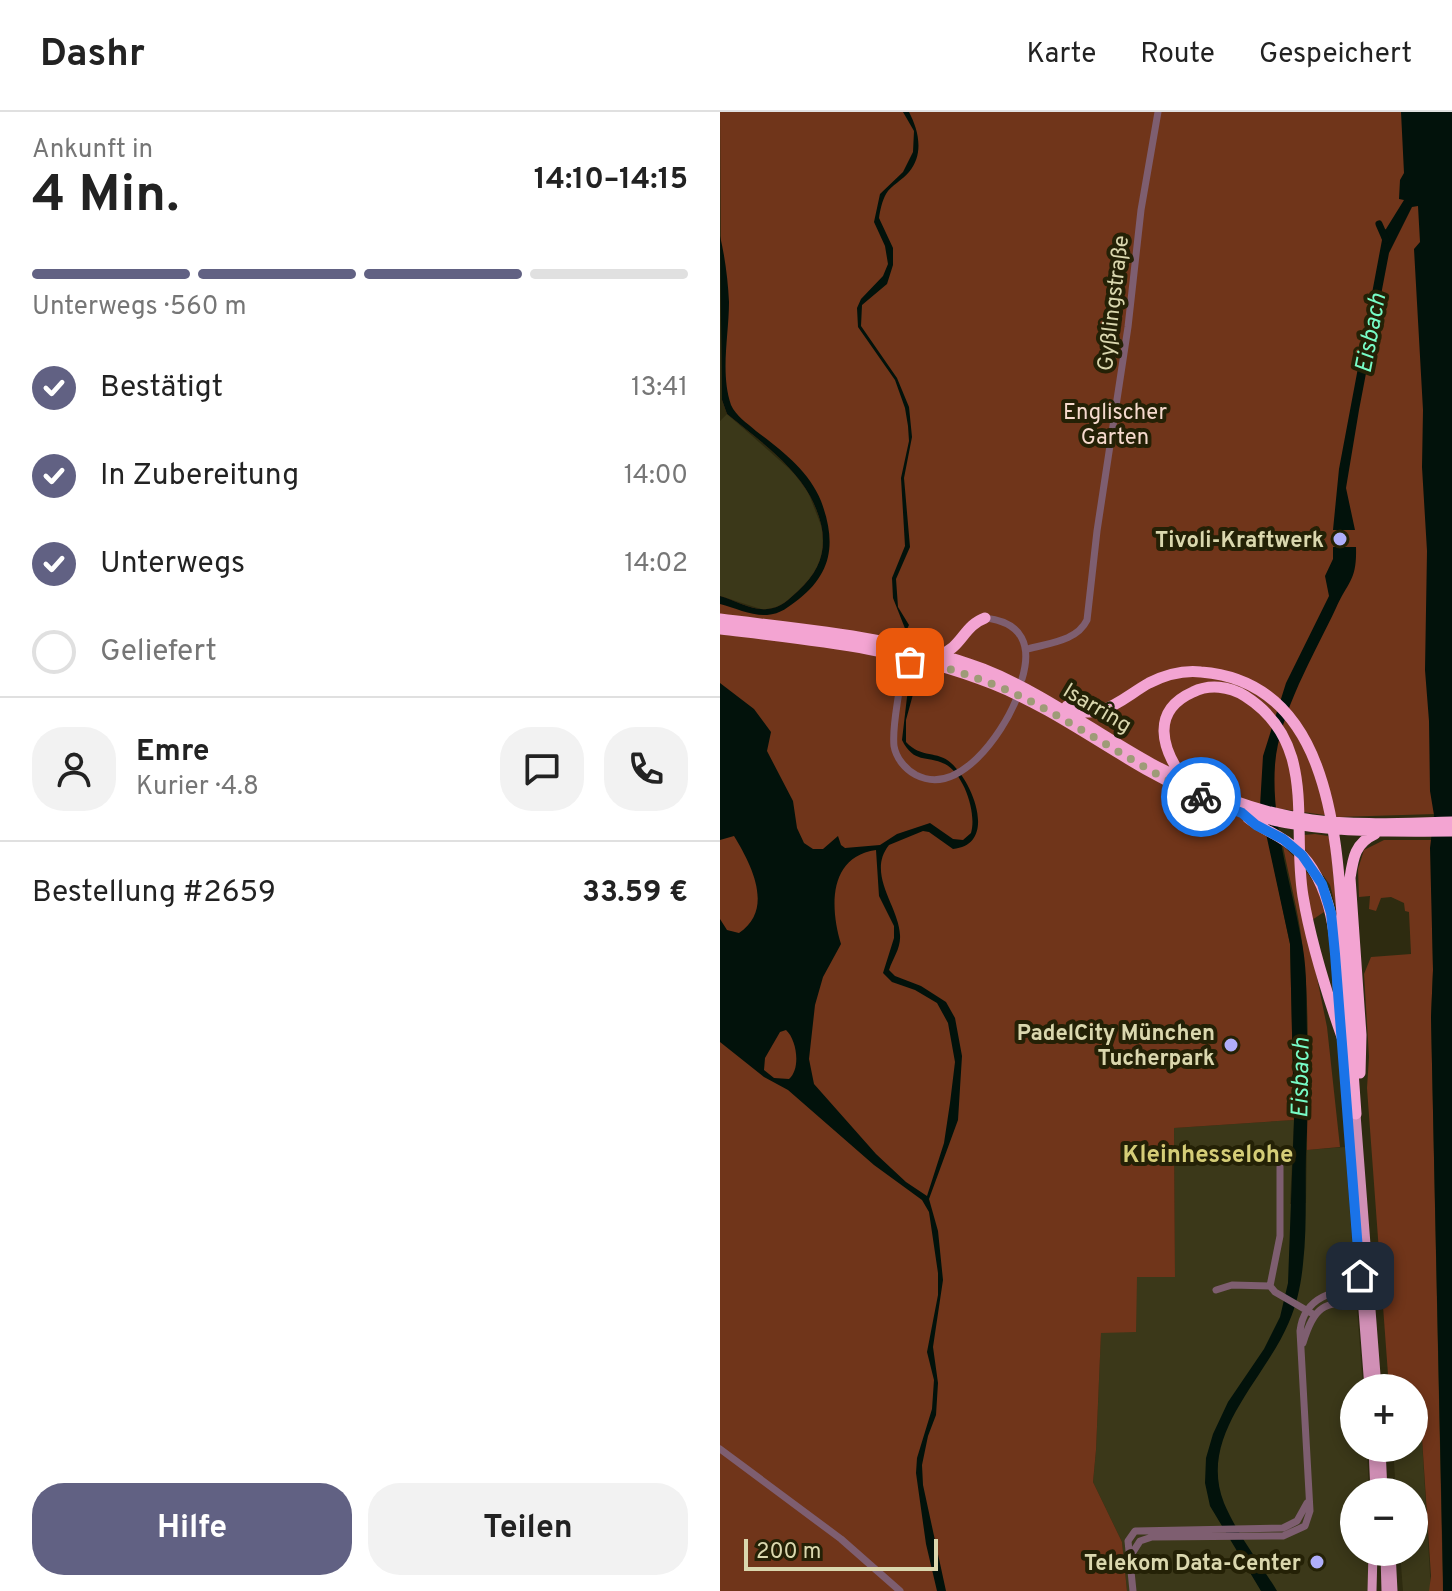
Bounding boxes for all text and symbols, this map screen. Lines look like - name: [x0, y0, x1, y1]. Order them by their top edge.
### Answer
- text: Dashr: [40, 31, 145, 80]
- text: Karte: [1026, 37, 1096, 73]
- text: Route: [1140, 37, 1215, 73]
- text: Gespeichert: [1259, 37, 1412, 73]
- text: Ankunft in: [32, 134, 153, 167]
- text: 14:10–14:15: [534, 162, 688, 199]
- text: 4 Min.: [32, 164, 179, 230]
- street label: Gyßlingstraße: [1093, 234, 1136, 373]
- text: Unterwegs · 560 m: [32, 291, 246, 324]
- water label: Eisbach: [1350, 291, 1394, 376]
- icon: check: [32, 366, 76, 410]
- text: Bestätigt: [100, 370, 223, 407]
- text: 13:41: [631, 372, 688, 405]
- park label: Englischer Garten: [1063, 400, 1167, 452]
- icon: check: [32, 454, 76, 498]
- text: In Zubereitung: [100, 458, 299, 495]
- text: 14:00: [624, 460, 688, 493]
- place label: Tivoli-Kraftwerk: [1155, 528, 1324, 555]
- marker: Tivoli-Kraftwerk: [1331, 530, 1349, 548]
- icon: check: [32, 542, 76, 586]
- text: Unterwegs: [100, 546, 245, 583]
- text: 14:02: [624, 548, 688, 581]
- pin: [876, 628, 944, 696]
- text: Geliefert: [100, 634, 217, 671]
- icon: bag: [888, 640, 932, 684]
- street label: Isarring: [1057, 678, 1136, 740]
- button: person: [32, 727, 116, 811]
- button: chat: [500, 727, 584, 811]
- button: phone: [604, 727, 688, 811]
- text: Emre: [136, 734, 209, 771]
- courier: [1161, 757, 1241, 837]
- text: Kurier · 4.8: [136, 771, 259, 804]
- icon: bike: [1179, 775, 1223, 819]
- text: Bestellung #2659: [32, 875, 276, 912]
- text: 33.59 €: [582, 875, 688, 912]
- place label: PadelCity München Tucherpark: [1017, 1021, 1215, 1073]
- marker: PadelCity München Tucherpark: [1222, 1036, 1240, 1054]
- water label: Eisbach: [1286, 1037, 1318, 1119]
- district label: Kleinhesselohe: [1123, 1141, 1293, 1171]
- pin: [1326, 1242, 1394, 1310]
- icon: home: [1338, 1254, 1382, 1298]
- map controls: [1340, 1374, 1428, 1566]
- button: +: [1340, 1374, 1428, 1462]
- button: −: [1340, 1478, 1428, 1566]
- button: Hilfe: [32, 1483, 352, 1575]
- button: Teilen: [368, 1483, 688, 1575]
- scale bar: [744, 1535, 938, 1571]
- text: 200 m: [756, 1539, 821, 1566]
- place label: Telekom Data-Center: [1084, 1551, 1301, 1578]
- marker: Telekom Data-Center: [1308, 1553, 1326, 1571]

